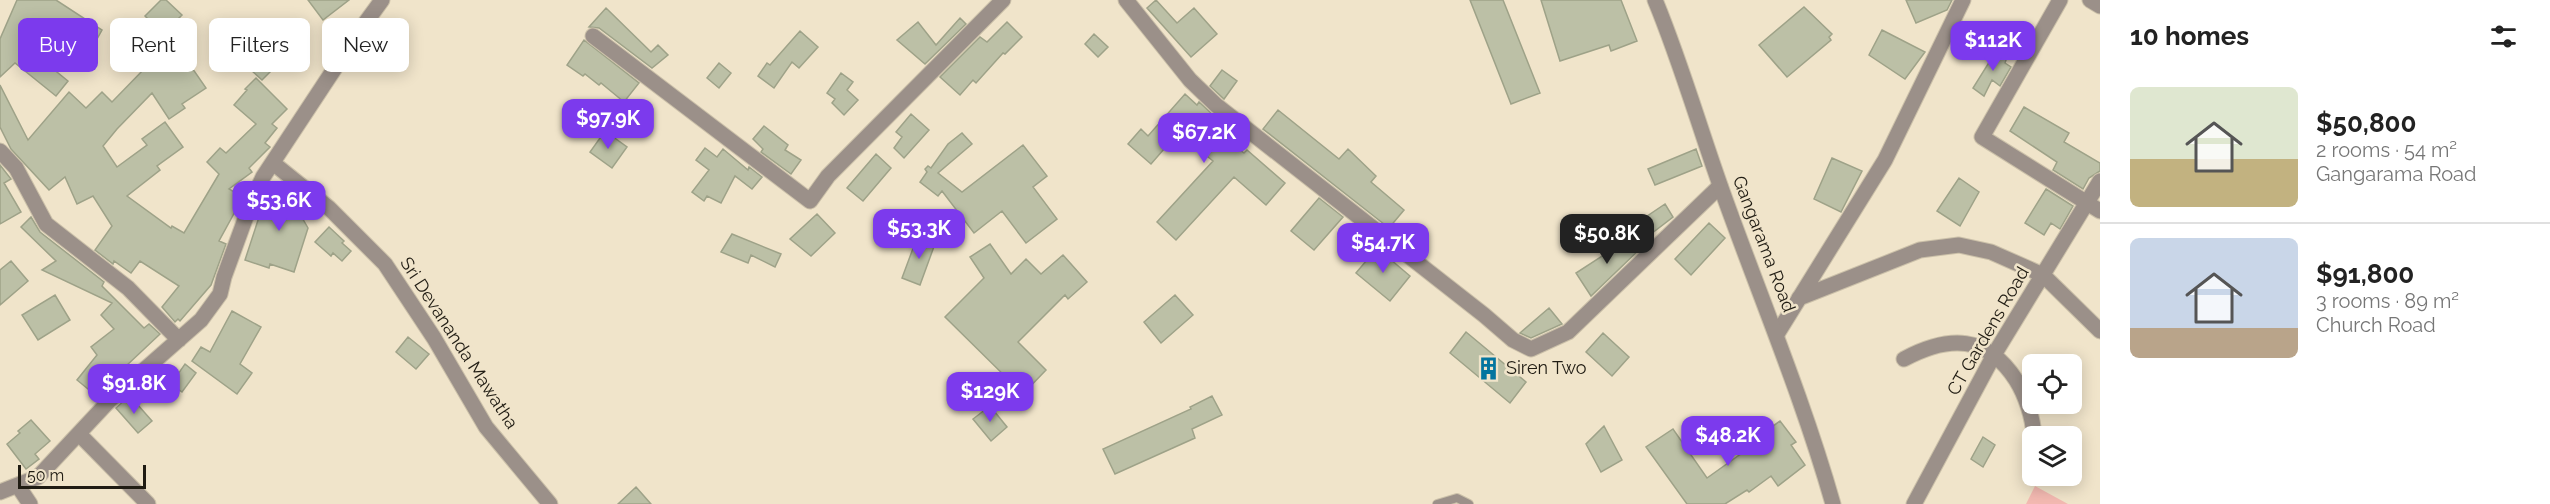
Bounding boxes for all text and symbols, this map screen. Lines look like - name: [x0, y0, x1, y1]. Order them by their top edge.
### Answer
- chip: Buy: [18, 18, 98, 72]
- chip: Rent: [110, 18, 197, 72]
- chip: Filters: [209, 18, 310, 72]
- chip: New: [322, 18, 409, 72]
- icon: filters: [2487, 20, 2520, 53]
- pin: $112K: [1951, 21, 2035, 72]
- text: 10 homes: [2130, 21, 2249, 51]
- text: $112K: [1964, 28, 2022, 52]
- pin: $97.9K: [559, 99, 657, 150]
- text: $97.9K: [576, 106, 640, 130]
- text: $50,800: [2316, 108, 2417, 138]
- icon: home: [2178, 111, 2250, 183]
- pin: $67.2K: [1155, 113, 1253, 164]
- text: $67.2K: [1172, 120, 1236, 144]
- text: 2 rooms · 54 m²: [2316, 138, 2457, 162]
- text: Gangarama Road: [2316, 162, 2476, 186]
- street label: Gangarama Road: [1729, 173, 1800, 315]
- pin: $53.6K: [230, 181, 328, 232]
- text: $53.6K: [247, 188, 311, 212]
- pin: $53.3K: [870, 209, 968, 260]
- pin: $50.8K: [1558, 214, 1656, 265]
- text: $53.3K: [887, 216, 951, 240]
- text: $50.8K: [1574, 221, 1640, 245]
- pin: $54.7K: [1334, 223, 1432, 274]
- text: $54.7K: [1351, 230, 1415, 254]
- street label: Sri Devananda Mawatha: [396, 253, 523, 432]
- text: $91,800: [2316, 259, 2414, 289]
- icon: home: [2178, 262, 2250, 334]
- street label: CT Gardens Road: [1942, 263, 2033, 399]
- text: 3 rooms · 89 m²: [2316, 289, 2459, 313]
- text: Church Road: [2316, 313, 2436, 337]
- map controls: [2022, 354, 2082, 486]
- button: locate: [2022, 354, 2082, 414]
- building icon: Siren Two: [1475, 355, 1501, 381]
- place label: Siren Two: [1506, 357, 1587, 378]
- pin: $91.8K: [85, 364, 183, 415]
- text: $91.8K: [102, 371, 166, 395]
- pin: $129K: [948, 372, 1032, 423]
- text: $129K: [961, 379, 1020, 403]
- pin: $48.2K: [1679, 416, 1777, 467]
- text: $48.2K: [1695, 423, 1761, 447]
- button: layers: [2022, 426, 2082, 486]
- scale bar: [18, 462, 146, 490]
- text: 50 m: [27, 466, 64, 485]

